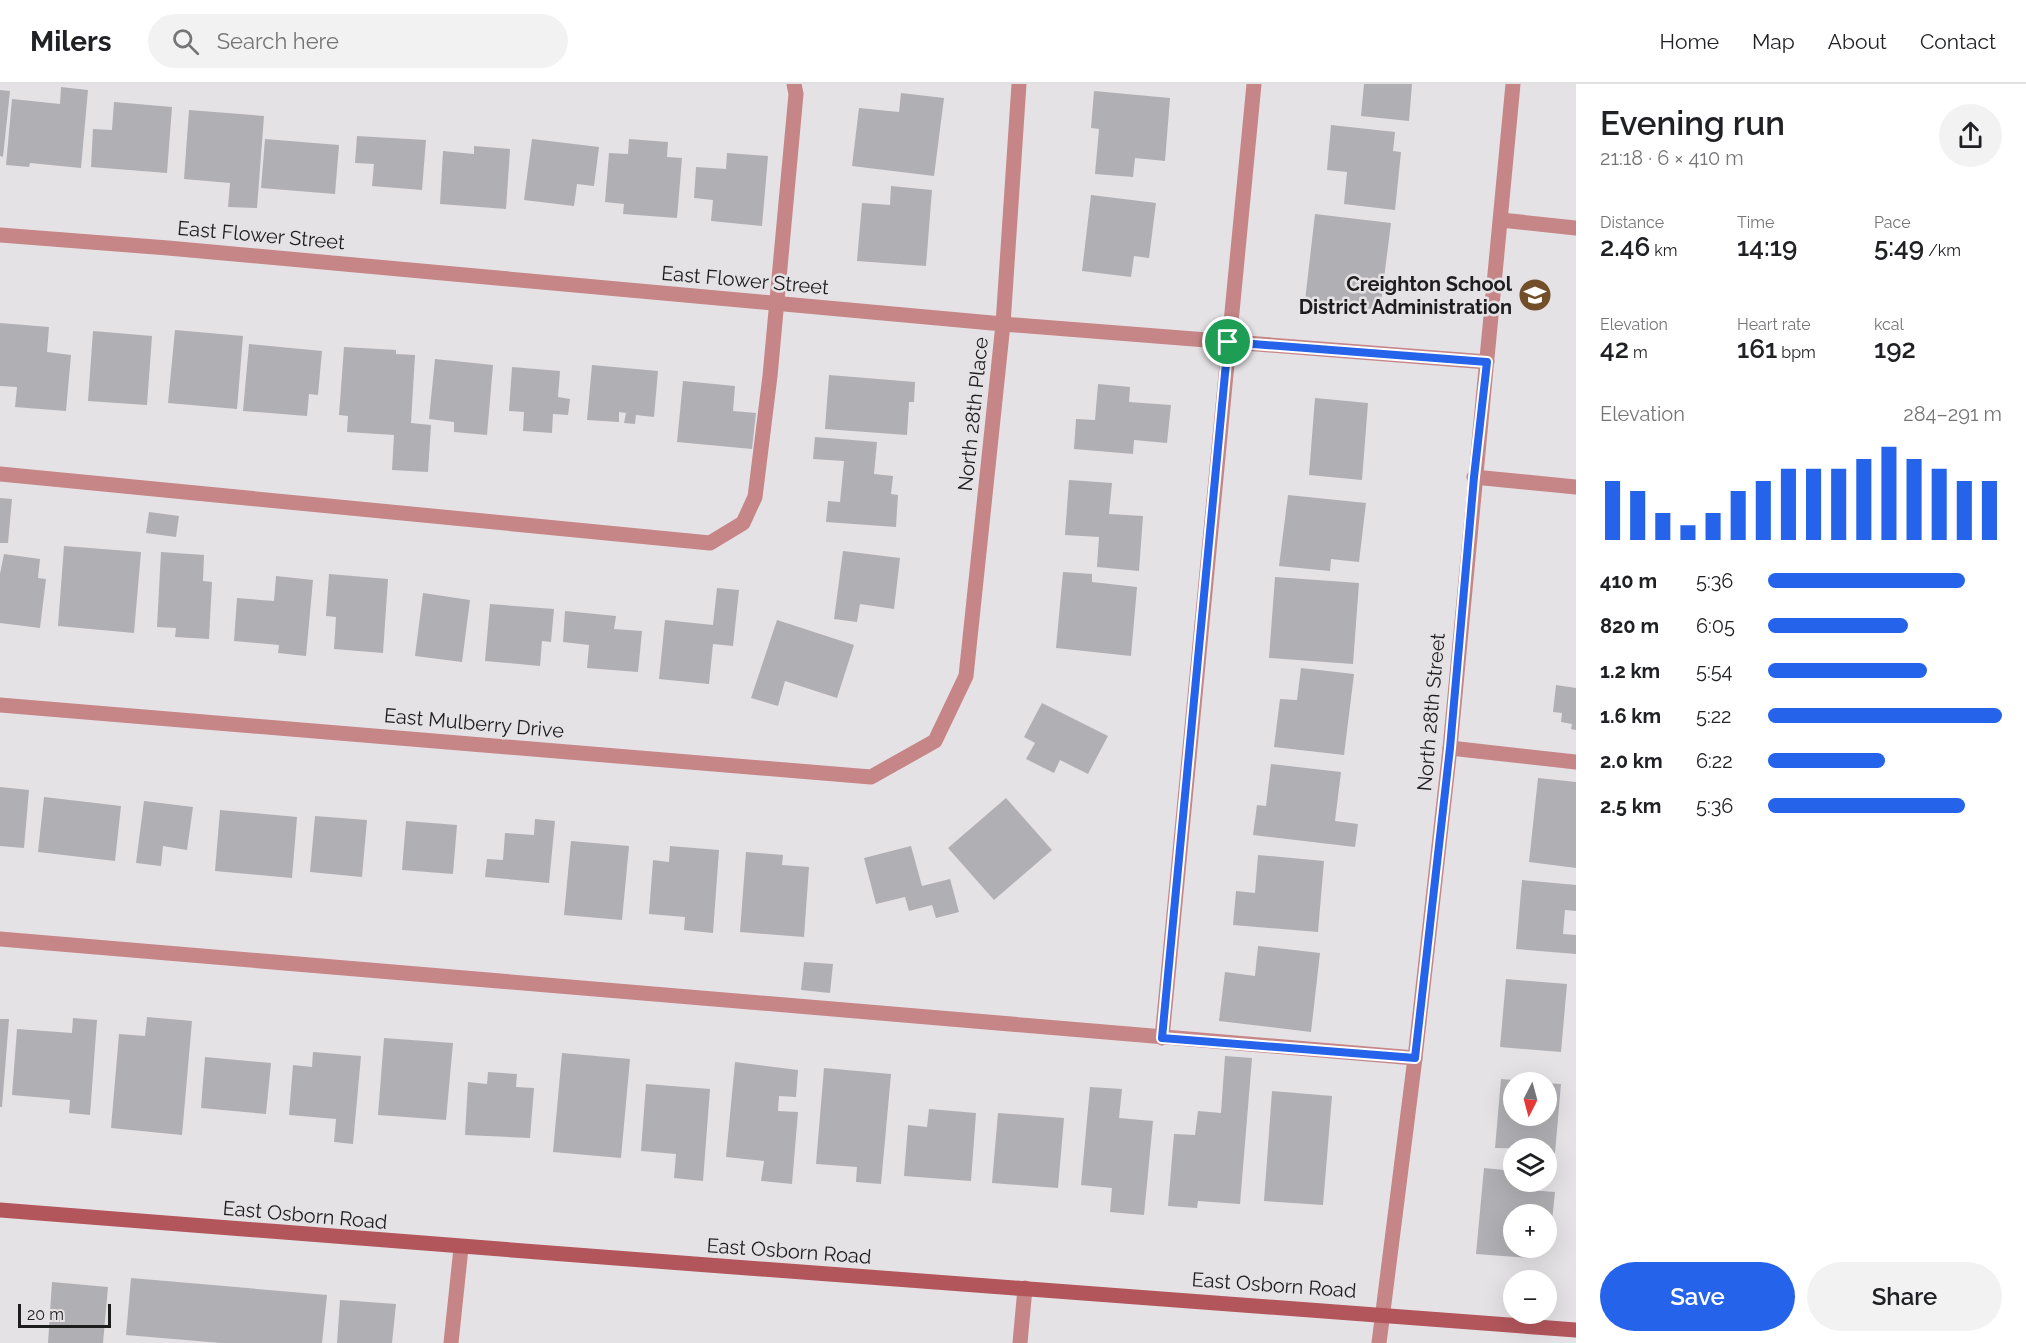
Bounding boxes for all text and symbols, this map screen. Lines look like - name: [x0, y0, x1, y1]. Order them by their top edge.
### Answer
- search box: [148, 14, 568, 68]
- text: Milers: [30, 25, 112, 58]
- icon: search: [169, 25, 202, 58]
- text: Search here: [217, 28, 339, 54]
- text: Home: [1660, 29, 1719, 54]
- text: Map: [1752, 29, 1795, 54]
- text: About: [1828, 29, 1887, 54]
- text: Contact: [1920, 29, 1996, 54]
- text: Evening run: [1600, 104, 1785, 143]
- button: share: [1939, 104, 2002, 167]
- text: 21:18 · 6 × 410 m: [1600, 146, 1744, 170]
- text: Distance: [1600, 213, 1664, 232]
- text: Time: [1737, 213, 1774, 232]
- text: Pace: [1874, 213, 1911, 232]
- street label: East Flower Street: [176, 216, 346, 254]
- text: 2.46: [1600, 232, 1650, 262]
- text: 14:19: [1737, 232, 1797, 262]
- text: 5:49: [1874, 232, 1924, 262]
- text: km: [1650, 241, 1678, 260]
- text: /km: [1924, 241, 1961, 260]
- street label: East Flower Street: [660, 261, 830, 299]
- place label: Creighton School District Administration: [1299, 272, 1513, 319]
- school or university icon: Creighton School District Administration: [1517, 277, 1553, 313]
- text: Elevation: [1600, 315, 1668, 334]
- text: Heart rate: [1737, 315, 1811, 334]
- text: kcal: [1874, 315, 1904, 334]
- pin: [1202, 316, 1253, 367]
- icon: arrive: [1211, 325, 1244, 358]
- text: 42: [1600, 334, 1629, 364]
- text: 161: [1737, 334, 1777, 364]
- text: 192: [1874, 334, 1916, 364]
- street label: North 28th Place: [953, 336, 993, 492]
- text: m: [1629, 343, 1648, 362]
- text: bpm: [1777, 343, 1816, 362]
- text: Elevation: [1600, 402, 1685, 426]
- text: 284–291 m: [1903, 402, 2002, 426]
- text: 410 m: [1600, 569, 1657, 593]
- text: 5:36: [1696, 569, 1733, 593]
- text: 820 m: [1600, 614, 1659, 638]
- text: 6:05: [1696, 614, 1735, 638]
- street label: North 28th Street: [1412, 632, 1450, 792]
- text: 1.2 km: [1600, 659, 1660, 683]
- text: 5:54: [1696, 659, 1732, 683]
- street label: East Mulberry Drive: [383, 703, 565, 743]
- text: 1.6 km: [1600, 704, 1661, 728]
- text: 5:22: [1696, 704, 1732, 728]
- text: 2.0 km: [1600, 749, 1663, 773]
- text: 6:22: [1696, 749, 1733, 773]
- text: 2.5 km: [1600, 794, 1661, 818]
- text: 5:36: [1696, 794, 1733, 818]
- north arrow: [1503, 1072, 1557, 1126]
- map controls: [1503, 1072, 1557, 1324]
- button: layers: [1503, 1138, 1557, 1192]
- street label: East Osborn Road: [222, 1196, 388, 1234]
- button: +: [1503, 1204, 1557, 1258]
- street label: East Osborn Road: [706, 1233, 872, 1269]
- button: Save: [1600, 1262, 1795, 1331]
- button: Share: [1807, 1262, 2002, 1331]
- street label: East Osborn Road: [1191, 1267, 1357, 1303]
- button: −: [1503, 1270, 1557, 1324]
- scale bar: [18, 1301, 111, 1328]
- text: 20 m: [27, 1305, 64, 1324]

